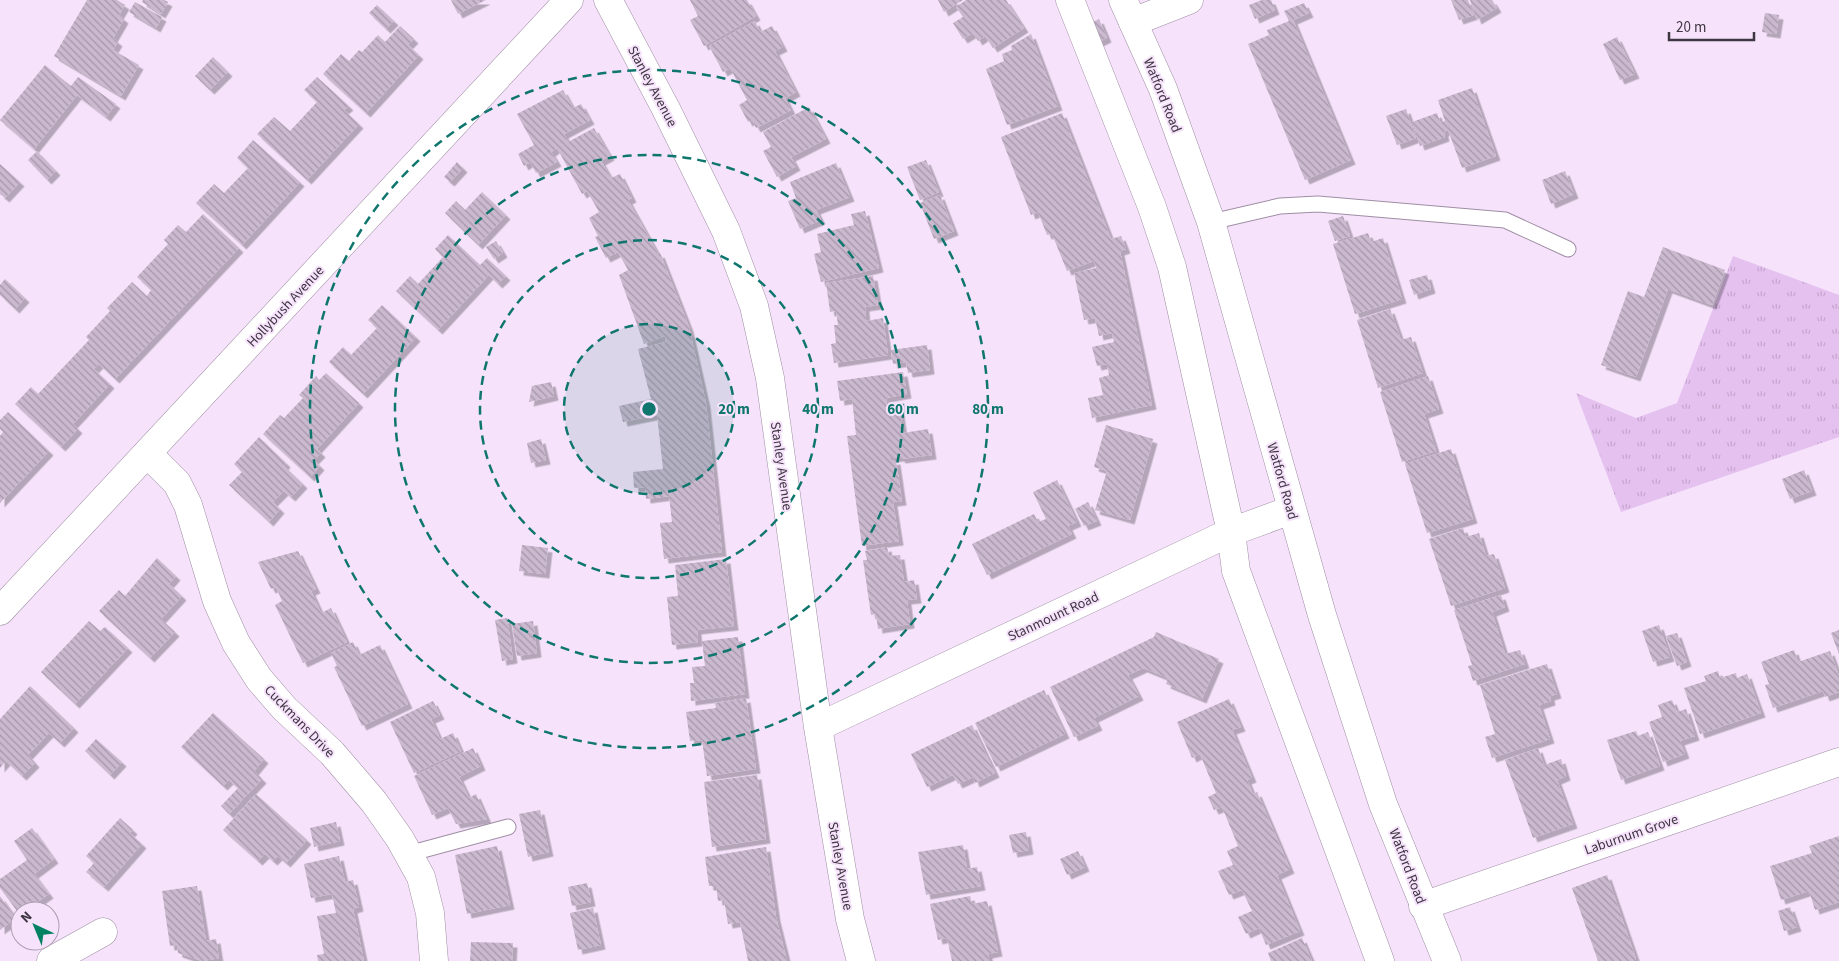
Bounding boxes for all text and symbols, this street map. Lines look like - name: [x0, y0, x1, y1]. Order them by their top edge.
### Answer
- scale bar: [1669, 10, 1754, 42]
- text: 20 m: [1676, 17, 1706, 38]
- street label: Stanley Avenue: [622, 42, 682, 131]
- street label: Watford Road: [1138, 55, 1186, 136]
- street label: Hollybush Avenue: [243, 261, 329, 352]
- text: 20 m: [718, 399, 750, 420]
- text: 40 m: [802, 399, 834, 420]
- text: 60 m: [887, 399, 919, 420]
- text: 80 m: [972, 399, 1004, 420]
- centre of rings: [640, 400, 658, 418]
- street label: Stanley Avenue: [765, 420, 797, 512]
- street label: Watford Road: [1262, 440, 1303, 522]
- street label: Stanmount Road: [1005, 587, 1102, 647]
- street label: Cuckmans Drive: [259, 681, 339, 763]
- street label: Laburnum Grove: [1582, 810, 1681, 860]
- street label: Stanley Avenue: [822, 820, 858, 912]
- street label: Watford Road: [1384, 826, 1431, 907]
- north arrow: [10, 901, 60, 951]
- text: N: [16, 907, 37, 928]

